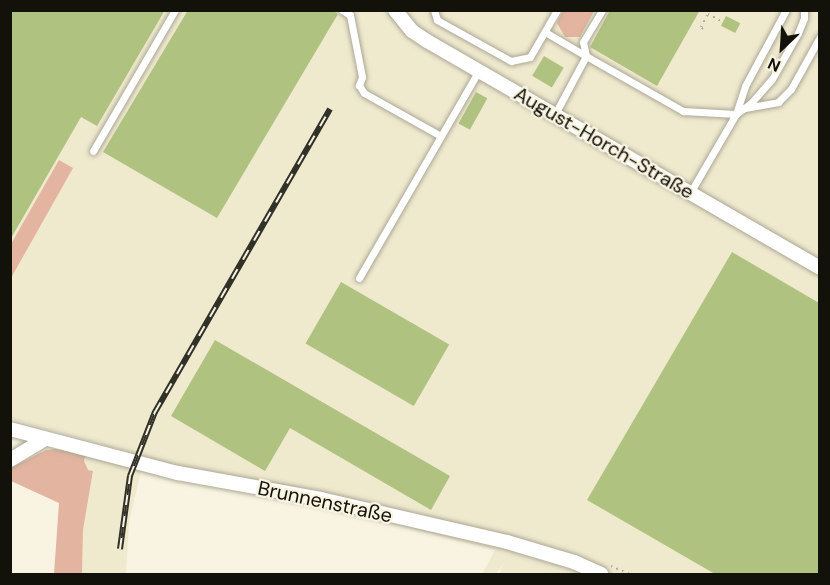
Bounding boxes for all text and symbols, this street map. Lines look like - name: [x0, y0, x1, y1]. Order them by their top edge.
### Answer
- north arrow: [752, 18, 812, 78]
- text: N: [764, 53, 784, 77]
- street label: August-Horch-Straße: [510, 82, 698, 204]
- street label: Brunnenstraße: [256, 476, 394, 528]

